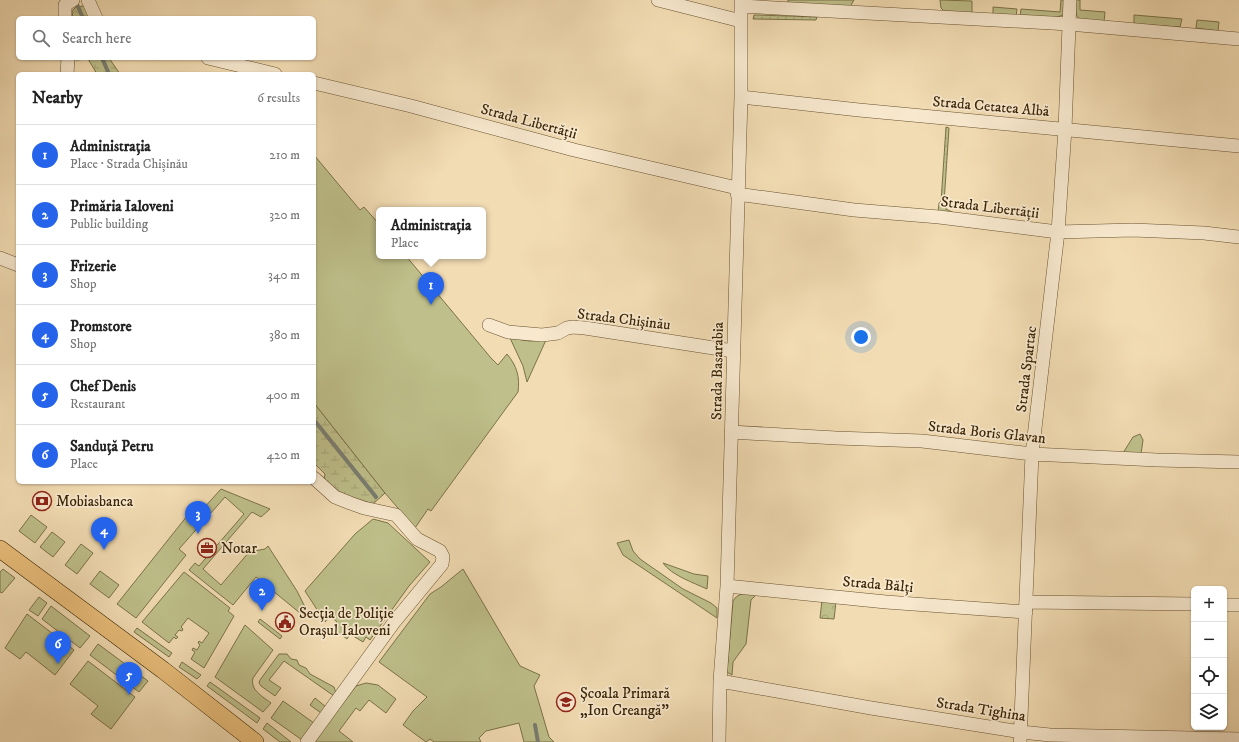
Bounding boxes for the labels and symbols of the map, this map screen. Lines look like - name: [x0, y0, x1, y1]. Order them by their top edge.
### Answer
- street label: Strada Cetatea Albă: [932, 92, 1051, 121]
- street label: Strada Libertății: [479, 100, 579, 143]
- street label: Strada Libertății: [940, 192, 1040, 223]
- pin: 1: [418, 272, 444, 305]
- street label: Strada Chișinău: [576, 304, 672, 335]
- street label: Strada Basarabia: [707, 321, 728, 420]
- street label: Strada Spartac: [1012, 324, 1041, 413]
- your location: [851, 327, 871, 347]
- street label: Strada Boris Glavan: [927, 417, 1047, 448]
- bank icon: Mobiasbanca: [31, 490, 53, 512]
- place label: Mobiasbanca: [56, 492, 134, 511]
- pin: 3: [185, 501, 211, 534]
- pin: 4: [91, 517, 117, 550]
- office icon: Notar: [196, 537, 218, 559]
- place label: Notar: [221, 539, 257, 558]
- street label: Strada Bălți: [842, 572, 914, 597]
- pin: 2: [249, 578, 275, 611]
- place label: Secția de Poliție Orașul Ialoveni: [299, 604, 394, 640]
- public building icon: Secția de Poliție Orașul Ialoveni: [274, 611, 296, 633]
- pin: 6: [45, 631, 71, 664]
- pin: 5: [116, 662, 142, 695]
- place label: Școala Primară „Ion Creangă”: [580, 684, 670, 720]
- school or university icon: Școala Primară „Ion Creangă”: [555, 691, 577, 713]
- street label: Strada Tighina: [935, 693, 1028, 726]

